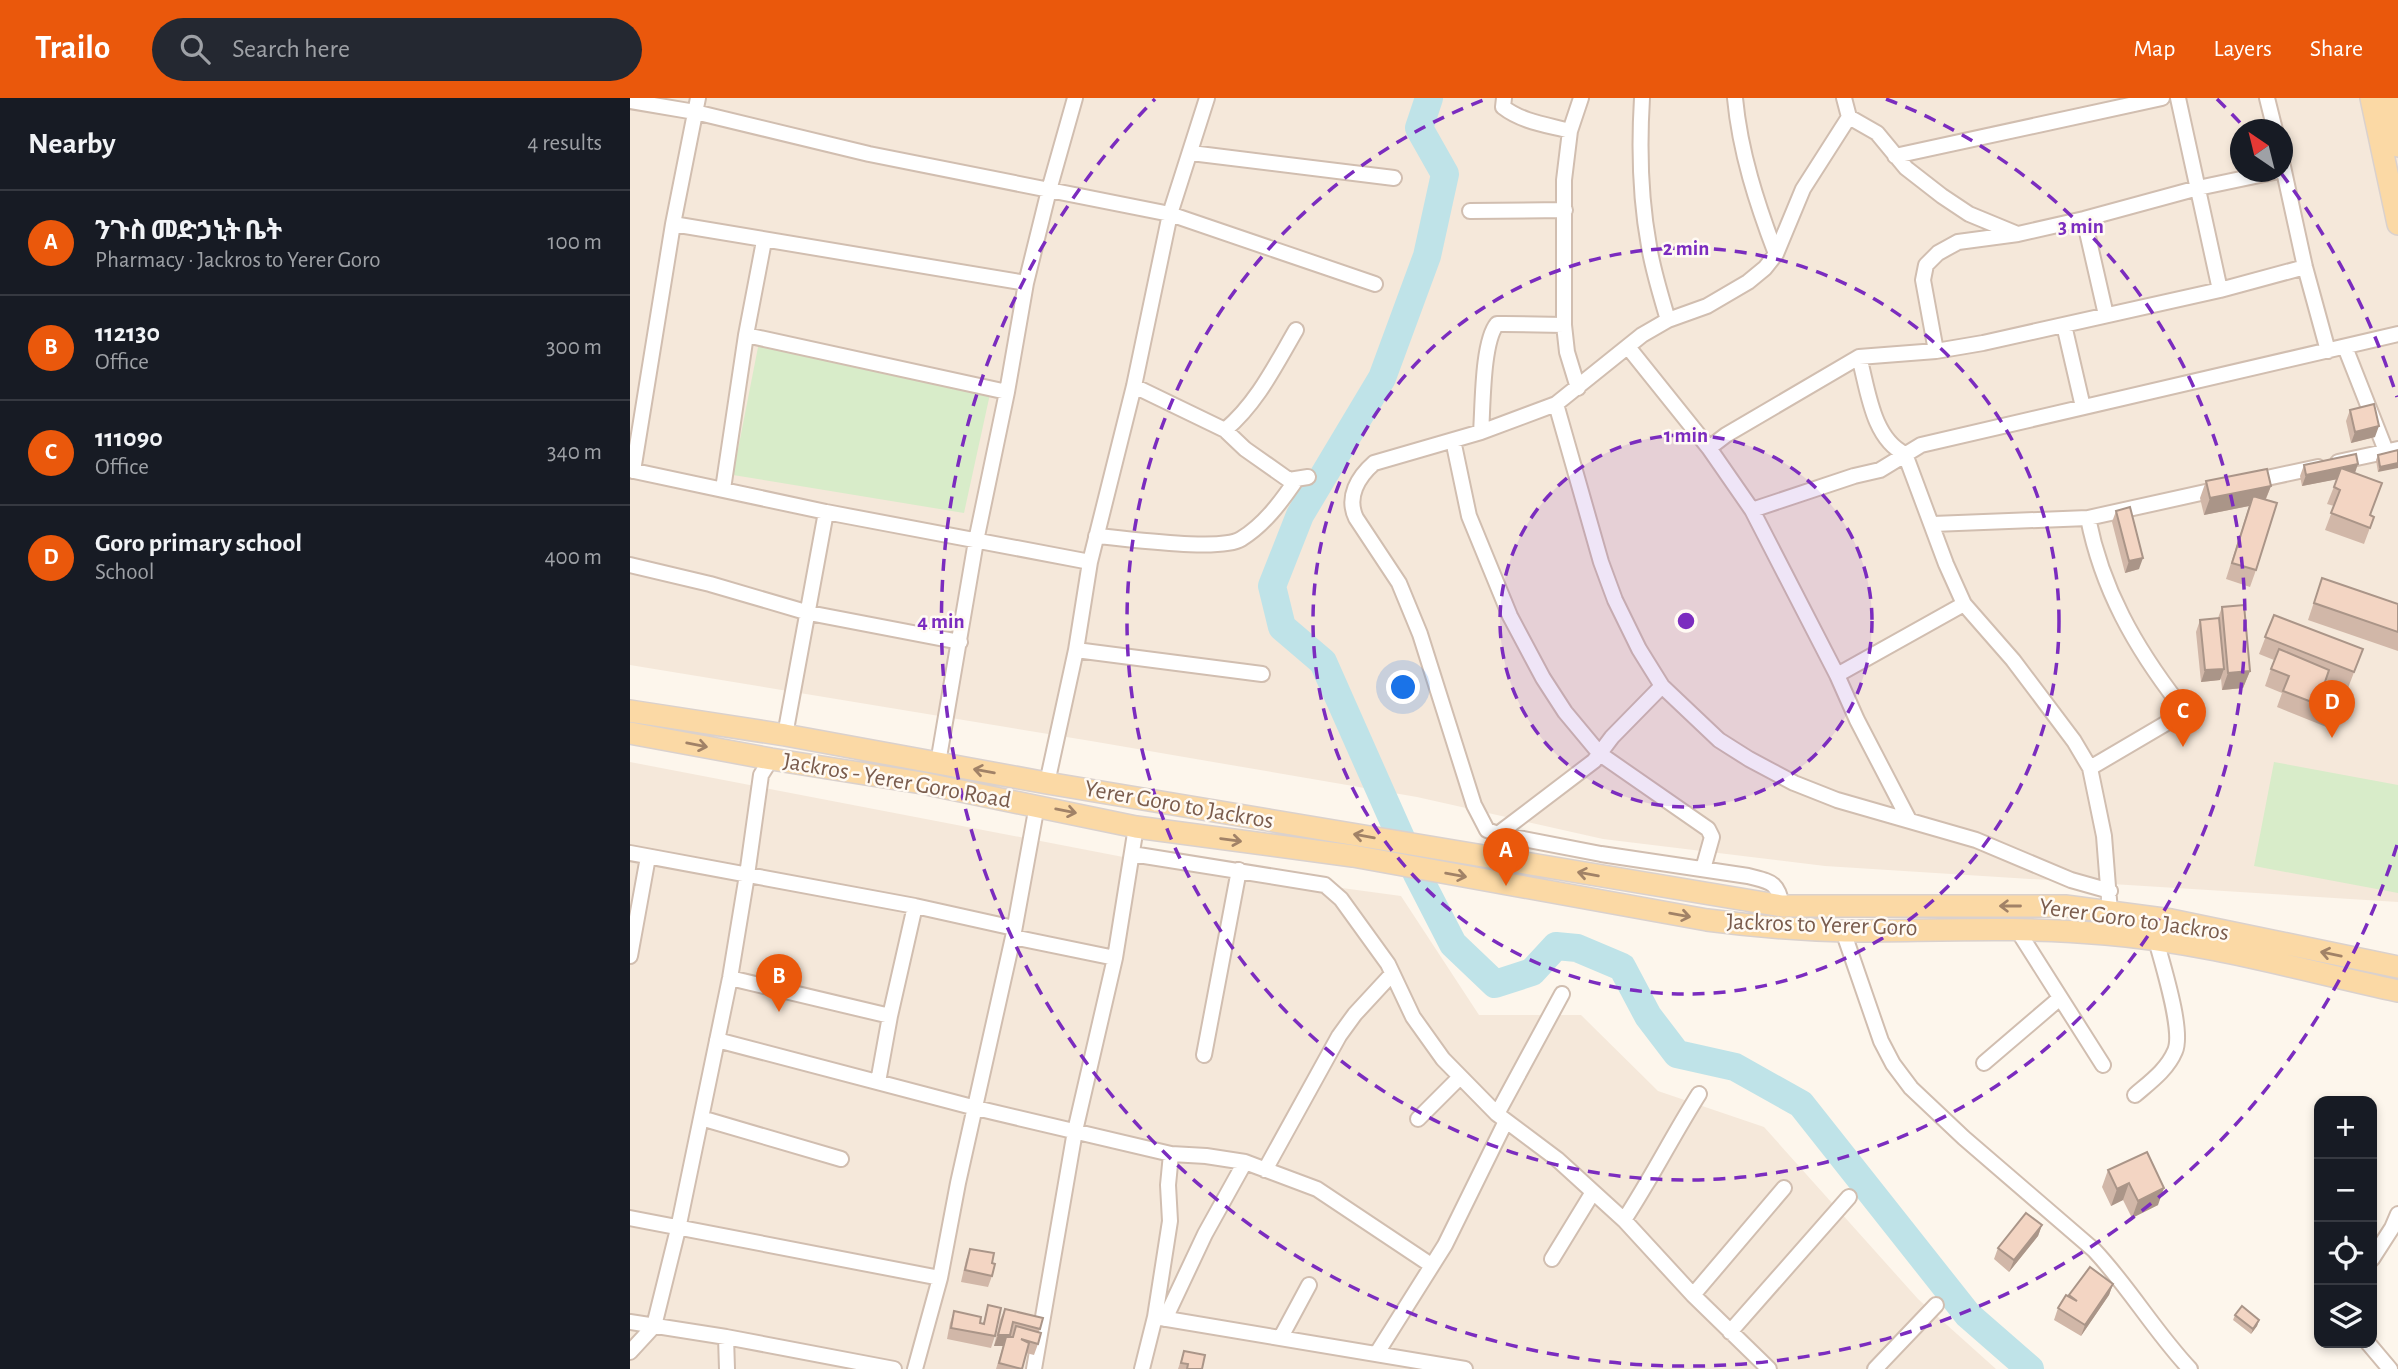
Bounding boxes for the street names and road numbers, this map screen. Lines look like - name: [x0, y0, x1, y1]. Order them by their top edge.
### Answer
- street label: Jackros - Yerer Goro Road: [781, 749, 1013, 813]
- street label: Yerer Goro to Jackros: [1083, 777, 1275, 833]
- street label: Yerer Goro to Jackros: [2038, 895, 2230, 945]
- street label: Jackros to Yerer Goro: [1726, 910, 1918, 940]

